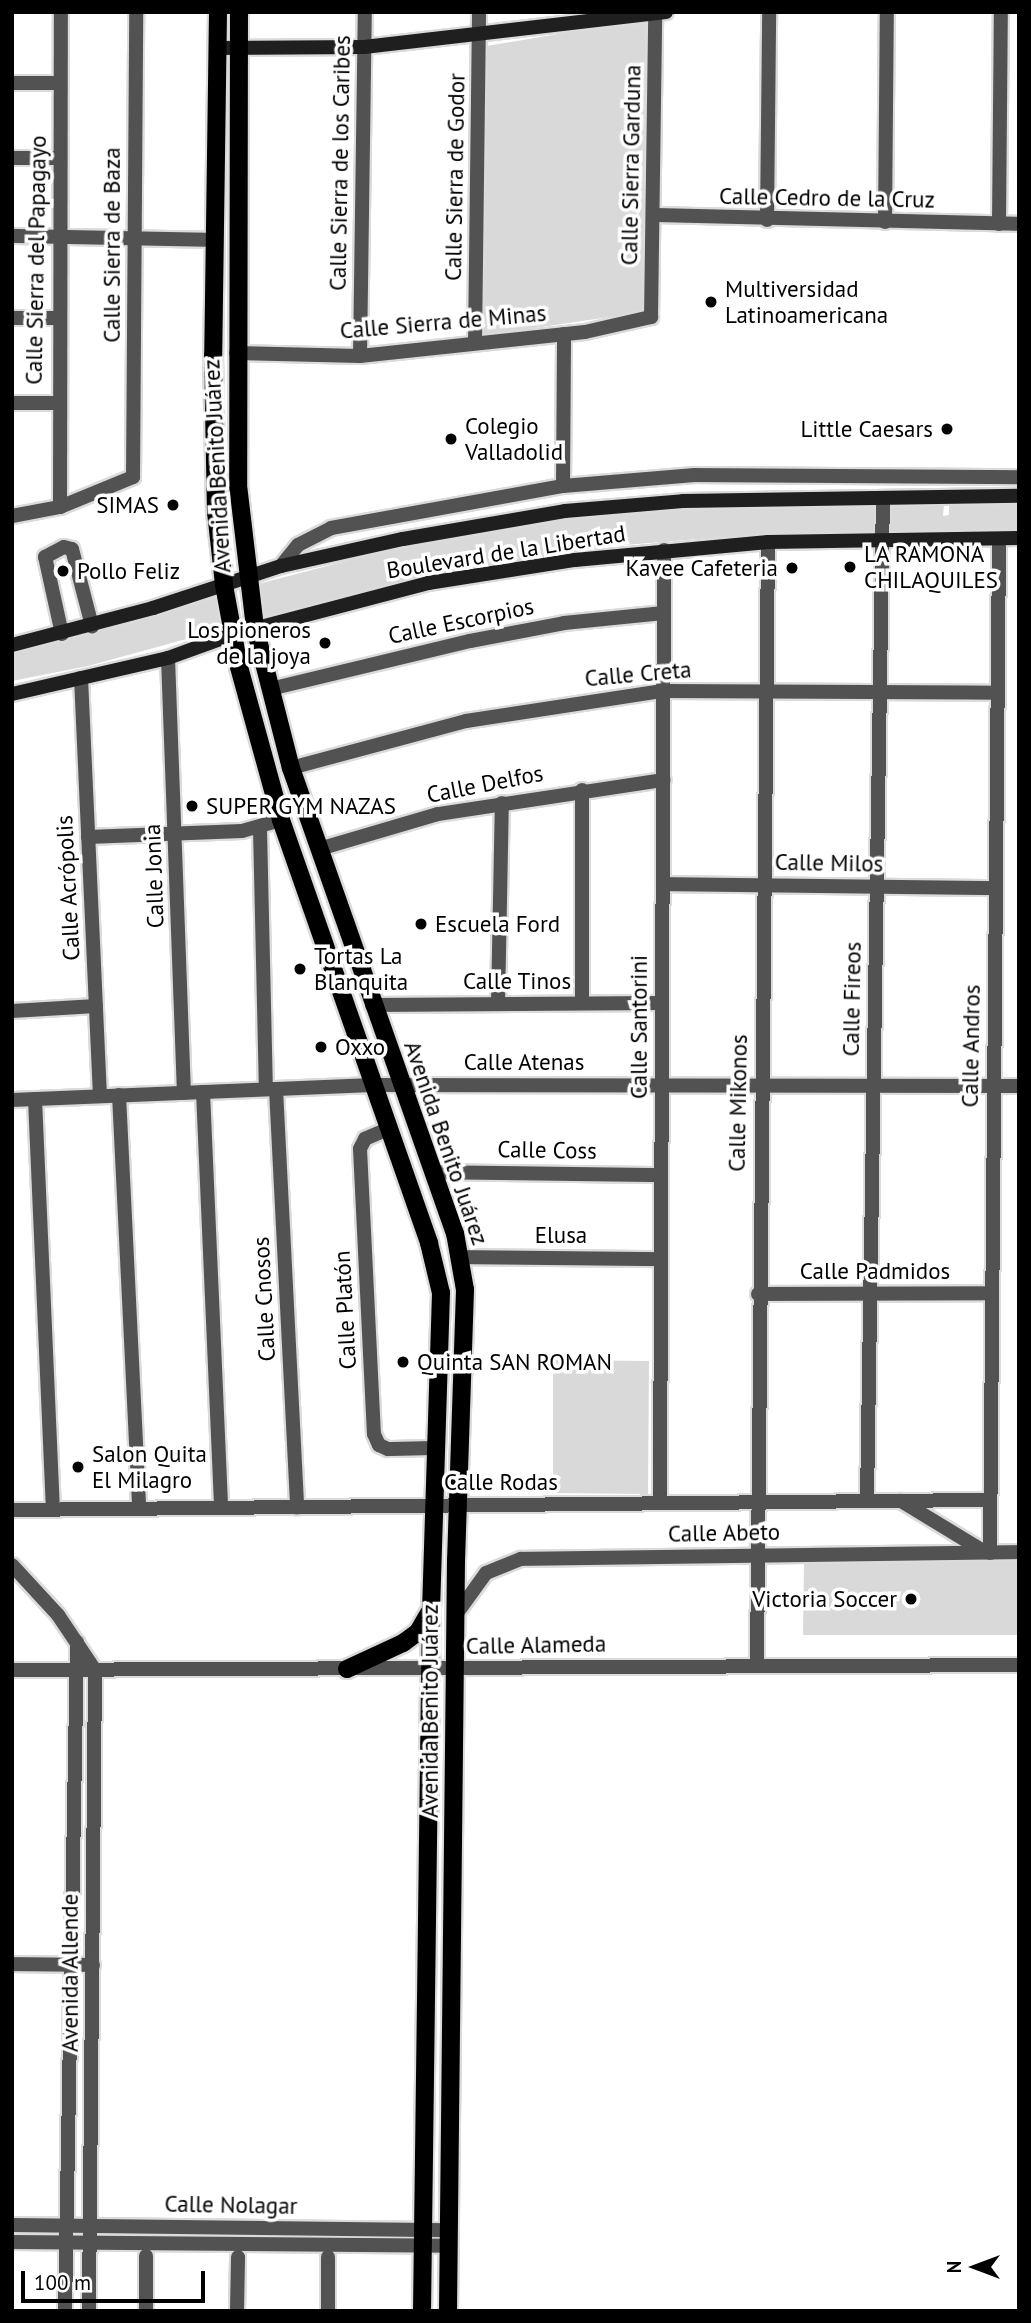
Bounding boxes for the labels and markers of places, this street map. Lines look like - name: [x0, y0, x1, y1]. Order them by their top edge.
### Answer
- place label: Multiversidad Latinoamericana: [725, 275, 888, 329]
- marker: Multiversidad Latinoamericana: [703, 294, 719, 310]
- place label: Colegio Valladolid: [465, 412, 563, 466]
- place label: Little Caesars: [800, 415, 933, 443]
- marker: Little Caesars: [939, 421, 955, 437]
- marker: Colegio Valladolid: [443, 431, 459, 447]
- place label: SIMAS: [96, 491, 159, 519]
- marker: SIMAS: [165, 497, 181, 513]
- place label: LA RAMONA CHILAQUILES: [864, 540, 998, 594]
- place label: Kavee Cafeteria: [626, 554, 778, 582]
- place label: Pollo Feliz: [77, 557, 180, 585]
- marker: LA RAMONA CHILAQUILES: [842, 559, 858, 575]
- marker: Kavee Cafeteria: [784, 560, 800, 576]
- marker: Pollo Feliz: [55, 563, 71, 579]
- place label: Los pioneros de la joya: [187, 616, 311, 670]
- marker: Los pioneros de la joya: [317, 635, 333, 651]
- place label: SUPER GYM NAZAS: [206, 792, 396, 820]
- marker: SUPER GYM NAZAS: [184, 798, 200, 814]
- place label: Escuela Ford: [435, 910, 560, 938]
- marker: Escuela Ford: [413, 916, 429, 932]
- place label: Tortas La Blanquita: [314, 942, 408, 996]
- marker: Tortas La Blanquita: [292, 961, 308, 977]
- place label: Oxxo: [335, 1033, 385, 1061]
- marker: Oxxo: [313, 1039, 329, 1055]
- place label: Quinta SAN ROMAN: [417, 1348, 612, 1376]
- marker: Quinta SAN ROMAN: [395, 1354, 411, 1370]
- place label: Salon Quita El Milagro: [92, 1440, 207, 1494]
- marker: Salon Quita El Milagro: [70, 1459, 86, 1475]
- place label: Victoria Soccer: [752, 1585, 897, 1613]
- marker: Victoria Soccer: [903, 1591, 919, 1607]

